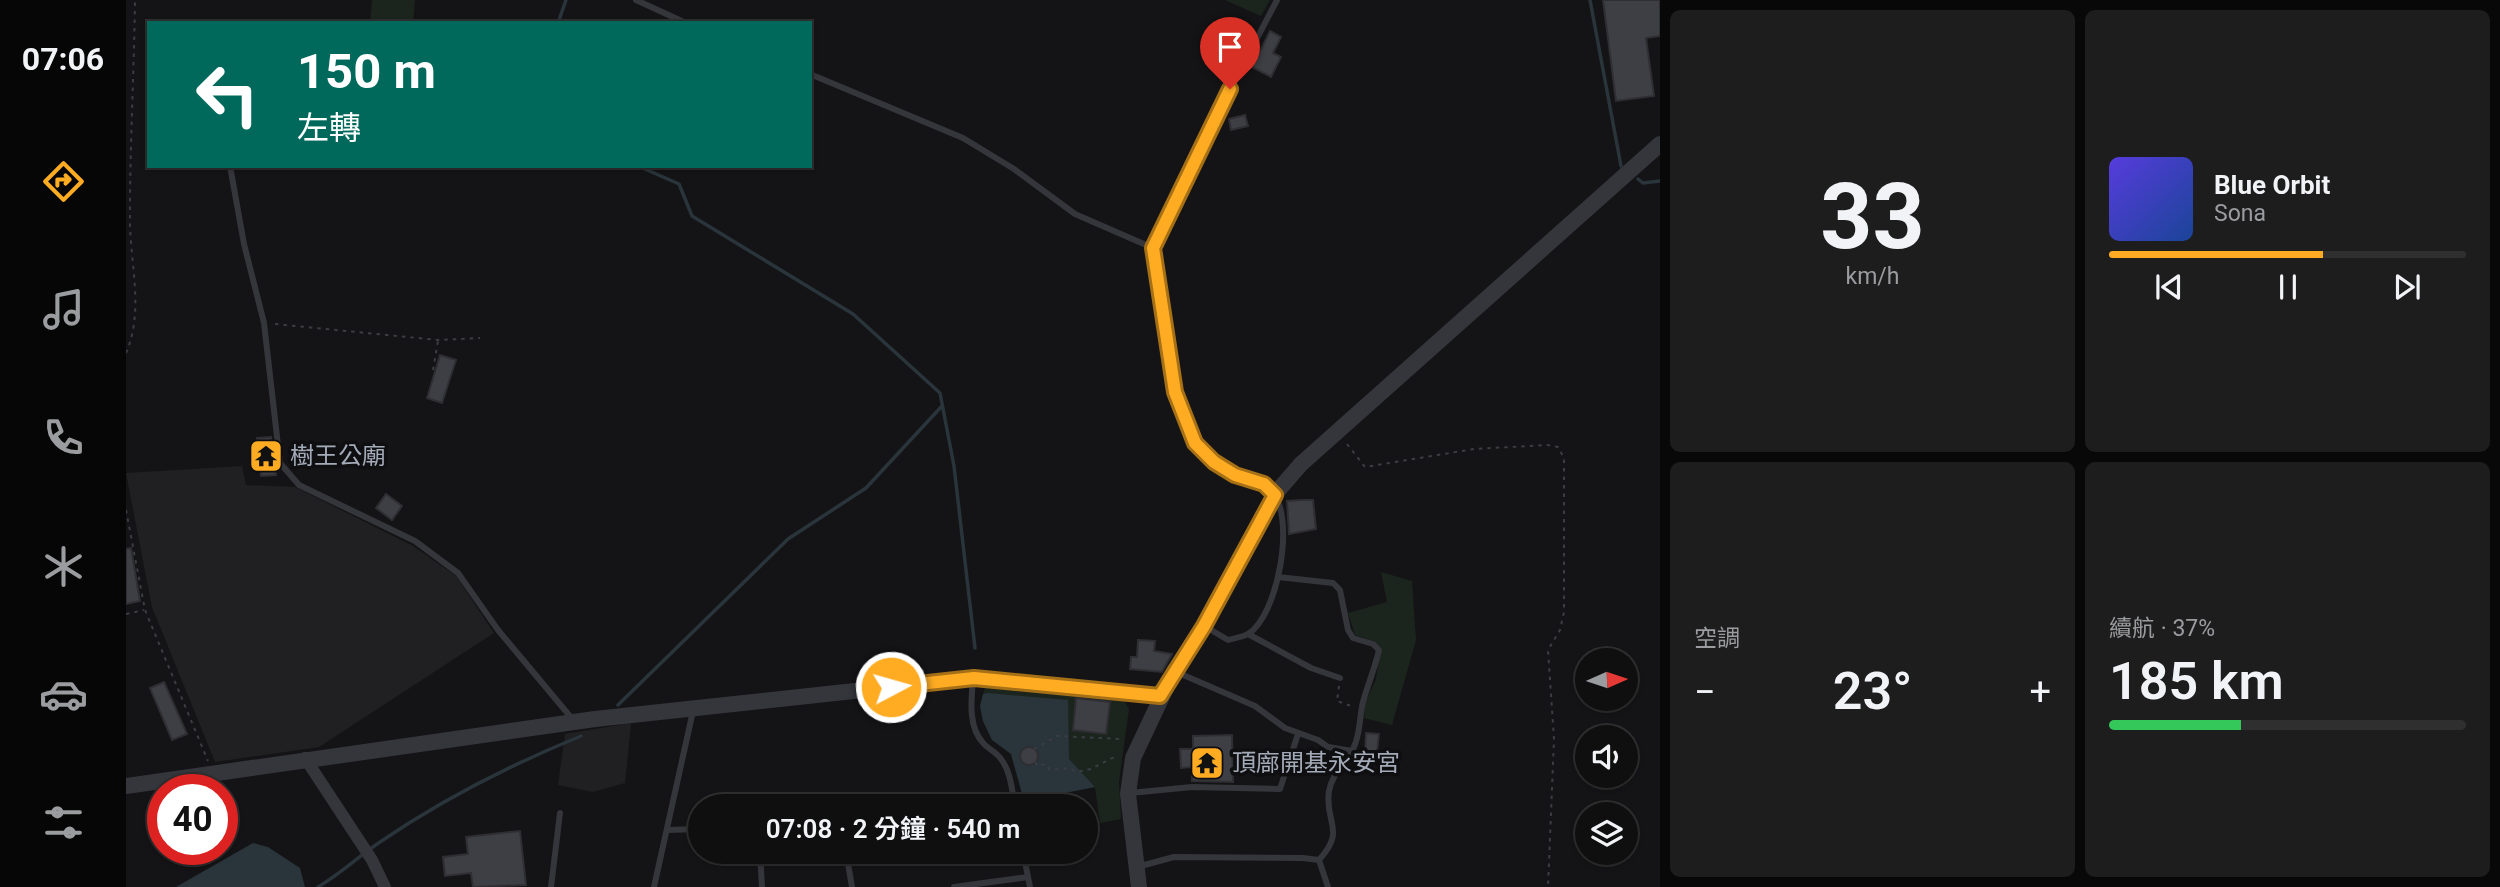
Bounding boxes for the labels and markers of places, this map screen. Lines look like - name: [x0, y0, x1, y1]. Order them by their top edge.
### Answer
- pin: [1200, 17, 1260, 89]
- temple icon: 樹王公廟: [247, 437, 285, 475]
- place label: 樹王公廟: [290, 442, 386, 470]
- temple icon: 頂廍開基永安宮: [1188, 744, 1226, 782]
- place label: 頂廍開基永安宮: [1232, 749, 1400, 777]

